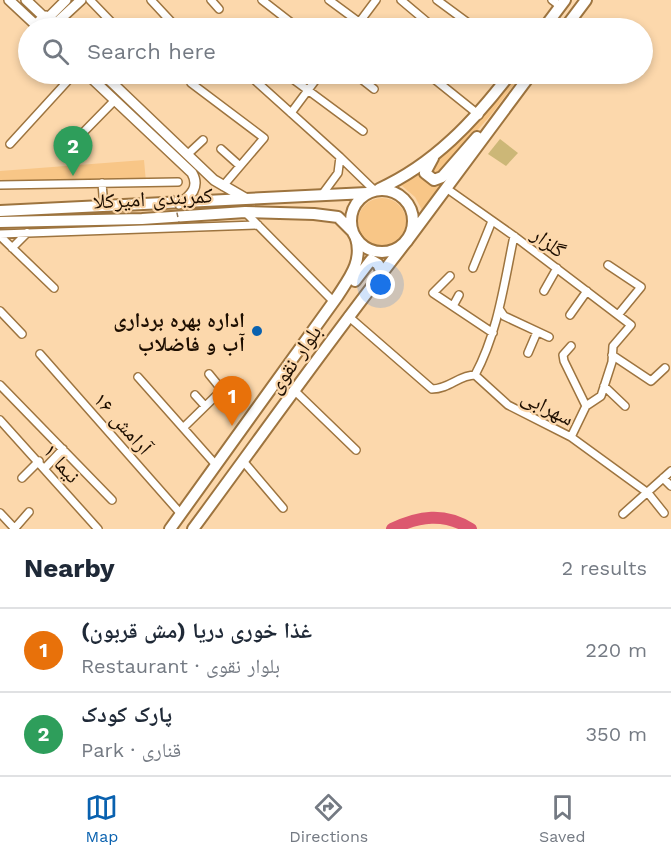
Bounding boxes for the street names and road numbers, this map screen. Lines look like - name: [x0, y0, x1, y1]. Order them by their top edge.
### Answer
- street label: کمربندی امیرکلا: [92, 182, 214, 214]
- street label: گلزار: [527, 221, 571, 263]
- street label: بلوار نقوی: [261, 320, 327, 398]
- street label: سهرابی: [517, 383, 578, 432]
- street label: آرامش ۱۶: [88, 387, 158, 460]
- street label: نیما ۱: [38, 438, 86, 488]

